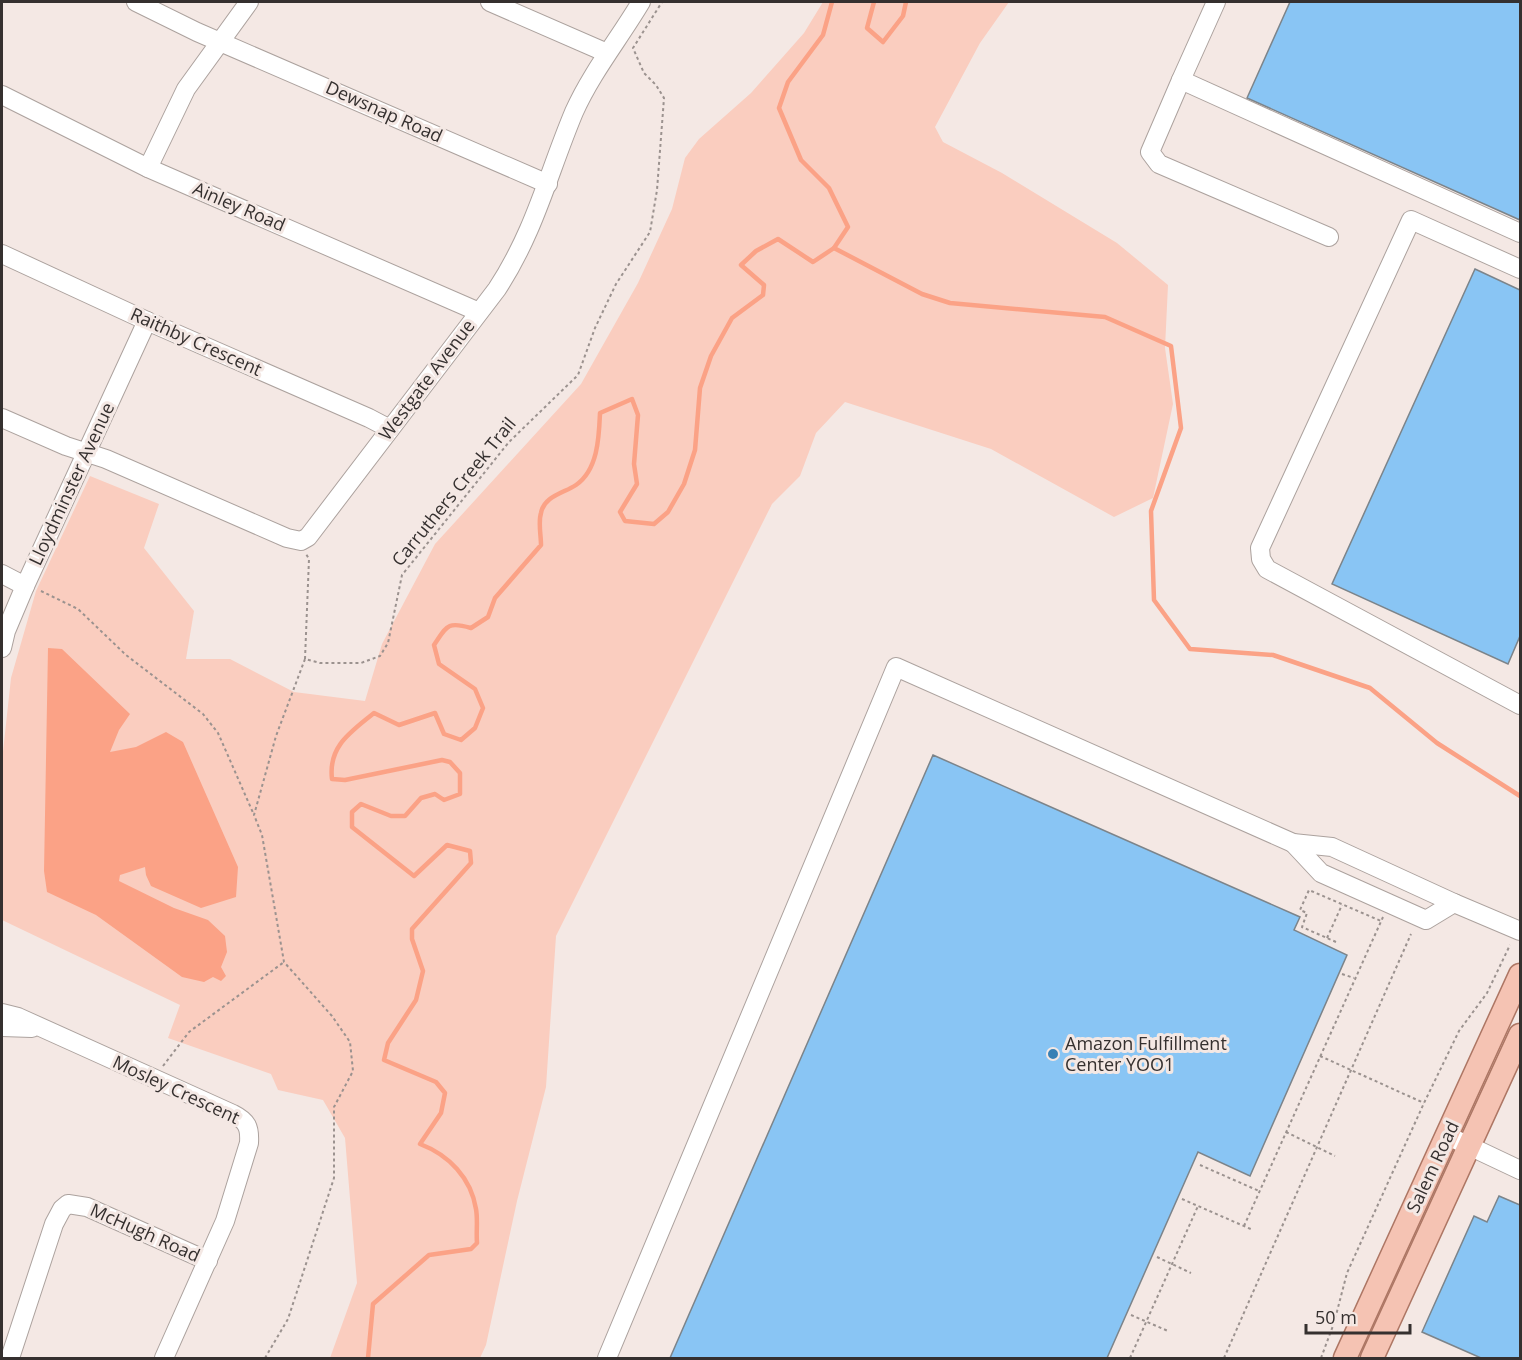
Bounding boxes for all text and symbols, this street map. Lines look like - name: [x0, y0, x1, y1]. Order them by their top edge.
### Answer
- street label: Dewsnap Road: [322, 75, 447, 148]
- street label: Ainley Road: [189, 176, 289, 236]
- street label: Raithby Crescent: [127, 301, 266, 381]
- street label: Westgate Avenue: [373, 314, 480, 445]
- street label: Lloydminster Avenue: [23, 398, 119, 569]
- street label: Carruthers Creek Trail: [386, 412, 521, 571]
- place label: Amazon Fulfillment Center YOO1: [1065, 1031, 1227, 1076]
- marker: Amazon Fulfillment Center YOO1: [1046, 1047, 1060, 1061]
- street label: Mosley Crescent: [109, 1049, 244, 1129]
- street label: Salem Road: [1400, 1117, 1464, 1216]
- street label: McHugh Road: [87, 1197, 204, 1267]
- scale bar: [1306, 1297, 1410, 1335]
- text: 50 m: [1315, 1305, 1357, 1329]

